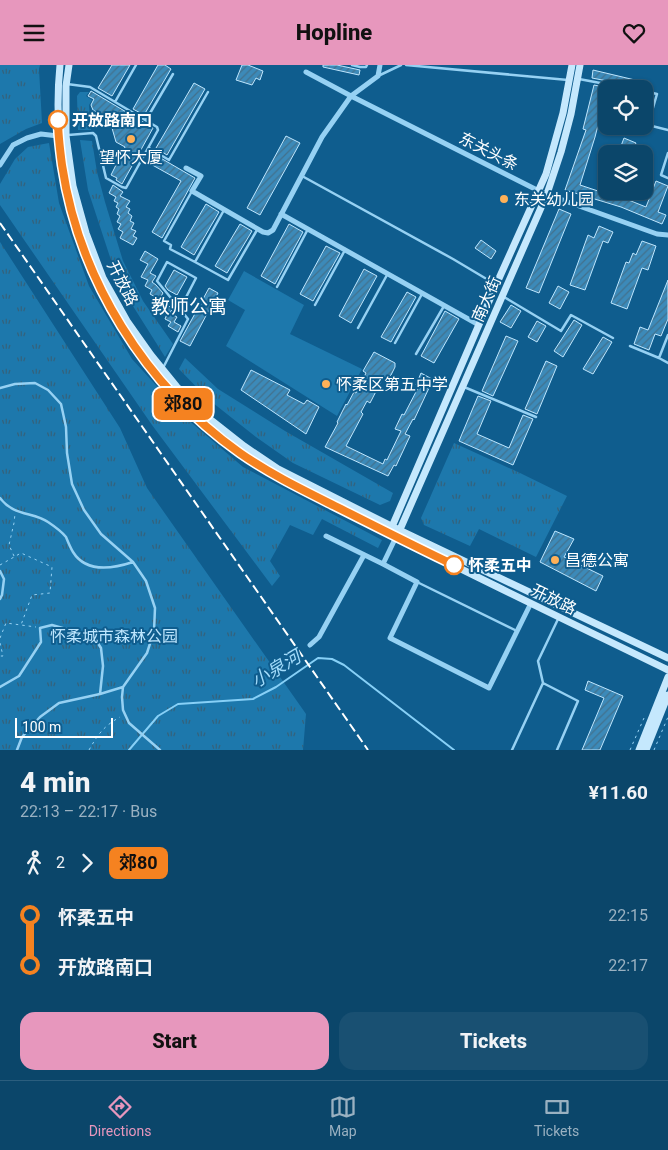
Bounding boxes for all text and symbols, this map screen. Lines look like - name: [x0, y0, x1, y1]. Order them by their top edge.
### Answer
- icon: menu: [20, 19, 48, 47]
- icon: heart: [620, 19, 648, 47]
- text: Hopline: [296, 20, 372, 45]
- map controls: [598, 80, 653, 200]
- button: locate: [598, 80, 653, 135]
- marker: 开放路南口: [48, 110, 68, 130]
- place label: 开放路南口: [72, 111, 152, 130]
- street label: 东关头条: [456, 128, 522, 174]
- marker: 望怀大厦: [125, 133, 137, 145]
- button: layers: [598, 145, 653, 200]
- place label: 望怀大厦: [99, 148, 163, 167]
- place label: 东关幼儿园: [514, 190, 594, 209]
- marker: 东关幼儿园: [498, 193, 510, 205]
- street label: 开放路: [103, 258, 142, 309]
- street label: 南大街: [468, 273, 505, 325]
- district label: 教师公寓: [151, 295, 227, 318]
- place label: 怀柔区第五中学: [336, 375, 448, 394]
- marker: 怀柔区第五中学: [320, 378, 332, 390]
- line badge: 郊80: [154, 388, 212, 420]
- text: 郊80: [164, 393, 202, 414]
- place label: 昌德公寓: [565, 551, 629, 570]
- marker: 昌德公寓: [549, 554, 561, 566]
- marker: 怀柔五中: [444, 555, 464, 575]
- place label: 怀柔五中: [468, 556, 532, 575]
- street label: 开放路: [528, 580, 580, 619]
- park label: 怀柔城市森林公园: [50, 627, 178, 646]
- water label: 小泉河: [247, 644, 307, 691]
- scale bar: [15, 715, 112, 738]
- text: 100 m: [22, 719, 61, 735]
- text: 4 min: [20, 766, 91, 799]
- text: ¥11.60: [589, 781, 648, 804]
- text: 22:13 – 22:17 · Bus: [20, 802, 157, 821]
- icon: walk: [20, 849, 48, 877]
- icon: forward: [73, 849, 101, 877]
- text: 郊80: [119, 852, 158, 873]
- text: 2: [56, 853, 65, 872]
- text: 怀柔五中: [58, 906, 134, 929]
- text: 22:15: [608, 906, 648, 925]
- text: 开放路南口: [58, 956, 153, 979]
- text: 22:17: [608, 956, 648, 975]
- button: Start: [20, 1012, 329, 1070]
- button: Tickets: [339, 1012, 648, 1070]
- tab: Directions: [89, 1093, 152, 1139]
- tab: Map: [329, 1093, 357, 1139]
- tab: Tickets: [534, 1093, 579, 1139]

